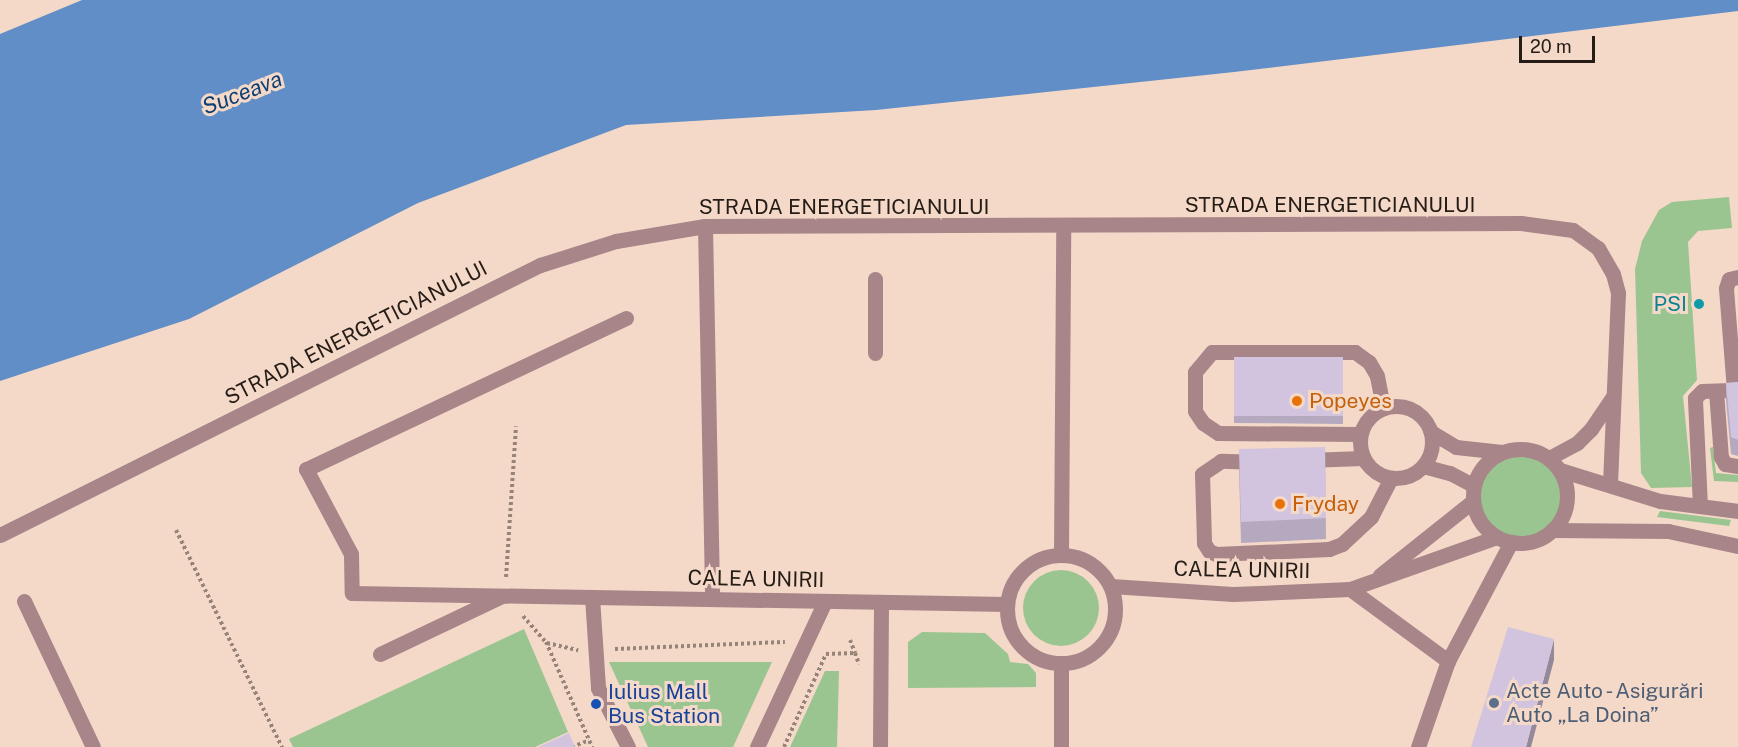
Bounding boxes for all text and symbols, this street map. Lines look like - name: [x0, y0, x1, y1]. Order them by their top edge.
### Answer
- scale bar: [1522, 24, 1598, 62]
- text: 20 m: [1530, 36, 1572, 57]
- water label: Suceava: [198, 66, 286, 120]
- street label: STRADA ENERGETICIANULUI: [1185, 192, 1475, 218]
- street label: STRADA ENERGETICIANULUI: [699, 194, 989, 220]
- street label: STRADA ENERGETICIANULUI: [221, 256, 491, 410]
- place label: PSI: [1653, 291, 1687, 317]
- marker: PSI: [1692, 297, 1706, 311]
- place label: Popeyes: [1309, 388, 1392, 414]
- marker: Popeyes: [1290, 394, 1304, 408]
- place label: Fryday: [1292, 491, 1359, 517]
- marker: Fryday: [1273, 497, 1287, 511]
- street label: CALEA UNIRII: [1173, 556, 1311, 584]
- street label: CALEA UNIRII: [687, 565, 825, 593]
- place label: Acte Auto - Asigurări Auto „La Doina”: [1506, 678, 1710, 728]
- place label: Iulius Mall Bus Station: [608, 679, 720, 729]
- marker: Acte Auto - Asigurări Auto „La Doina”: [1487, 696, 1501, 710]
- marker: Iulius Mall Bus Station: [589, 697, 603, 711]

